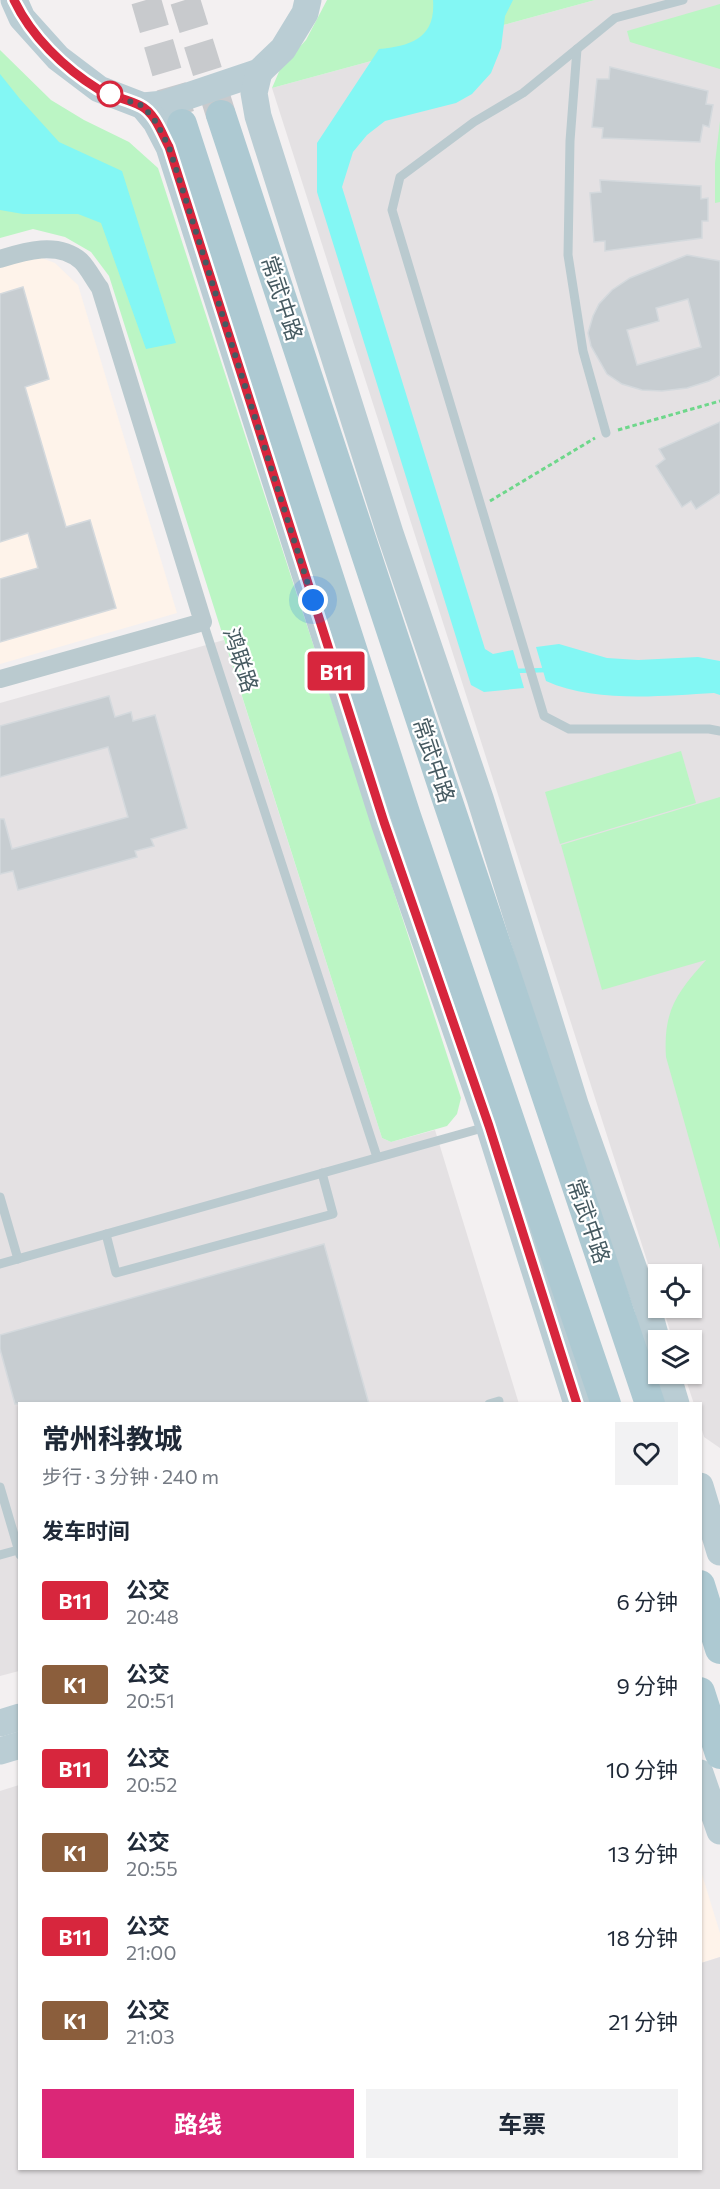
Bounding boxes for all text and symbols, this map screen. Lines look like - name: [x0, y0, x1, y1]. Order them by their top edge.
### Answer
- unlabelled marker: [97, 81, 123, 107]
- street label: 常武中路: [256, 252, 309, 344]
- your location: [298, 585, 328, 615]
- street label: 鸿联路: [218, 624, 265, 695]
- line badge: B11: [302, 652, 370, 690]
- text: B11: [320, 659, 352, 684]
- street label: 常武中路: [408, 714, 461, 806]
- street label: 常武中路: [562, 1175, 617, 1267]
- map controls: [648, 1264, 702, 1384]
- button: locate: [648, 1264, 702, 1318]
- button: layers: [648, 1330, 702, 1384]
- text: 常州科教城: [42, 1421, 182, 1455]
- button: heart: [615, 1422, 678, 1485]
- text: 步行 · 3 分钟 · 240 m: [42, 1464, 219, 1488]
- text: 发车时间: [42, 1517, 130, 1544]
- text: 公交: [126, 1576, 170, 1603]
- text: B11: [59, 1588, 91, 1613]
- text: 6 分钟: [616, 1588, 678, 1615]
- text: 20:48: [126, 1604, 179, 1628]
- text: 公交: [126, 1660, 170, 1687]
- text: K1: [63, 1672, 87, 1697]
- text: 9 分钟: [616, 1672, 678, 1699]
- text: 20:51: [126, 1688, 175, 1712]
- text: 公交: [126, 1744, 170, 1771]
- text: B11: [59, 1756, 91, 1781]
- text: 10 分钟: [606, 1756, 678, 1783]
- text: 20:52: [126, 1772, 177, 1796]
- text: 公交: [126, 1828, 170, 1855]
- text: K1: [63, 1840, 87, 1865]
- text: 13 分钟: [608, 1840, 678, 1867]
- text: 20:55: [126, 1856, 178, 1880]
- text: 公交: [126, 1912, 170, 1939]
- text: B11: [59, 1924, 91, 1949]
- text: 18 分钟: [607, 1924, 678, 1951]
- text: 21:00: [126, 1940, 176, 1964]
- text: 公交: [126, 1996, 170, 2023]
- text: K1: [63, 2008, 87, 2033]
- text: 21 分钟: [608, 2008, 678, 2035]
- text: 21:03: [126, 2024, 175, 2048]
- button: 路线: [42, 2089, 354, 2158]
- button: 车票: [366, 2089, 678, 2158]

